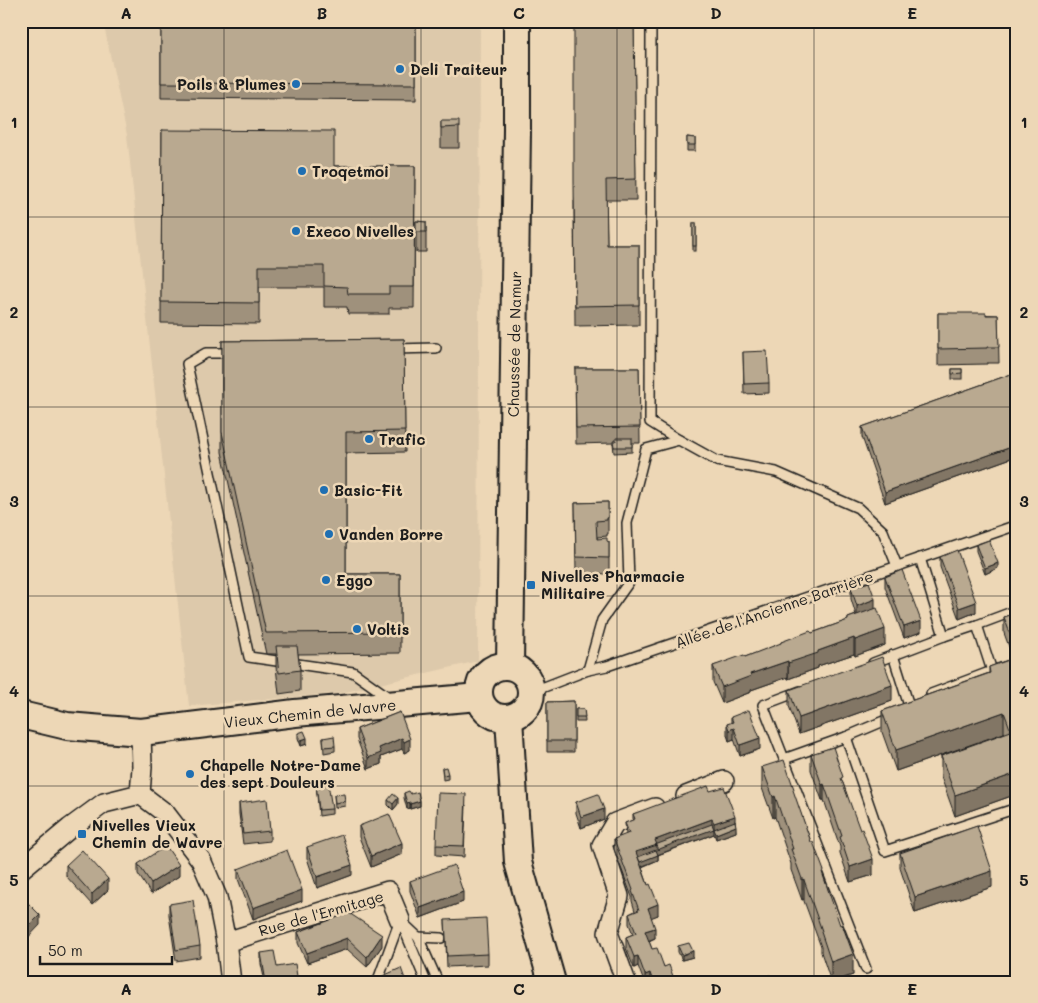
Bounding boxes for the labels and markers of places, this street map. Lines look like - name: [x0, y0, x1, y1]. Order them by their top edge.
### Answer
- place label: Deli Traiteur: [410, 59, 507, 79]
- marker: Deli Traiteur: [394, 63, 406, 75]
- place label: Poils & Plumes: [177, 74, 286, 94]
- marker: Poils & Plumes: [290, 78, 302, 90]
- place label: Troqetmoi: [312, 161, 389, 181]
- marker: Troqetmoi: [296, 165, 308, 177]
- place label: Execo Nivelles: [306, 221, 414, 241]
- marker: Execo Nivelles: [290, 225, 302, 237]
- place label: Trafic: [379, 429, 425, 449]
- marker: Trafic: [363, 433, 375, 445]
- place label: Basic-Fit: [334, 480, 403, 500]
- marker: Basic-Fit: [318, 484, 330, 496]
- place label: Vanden Borre: [339, 524, 443, 544]
- marker: Vanden Borre: [323, 528, 335, 540]
- place label: Nivelles Pharmacie Militaire: [541, 566, 685, 603]
- place label: Eggo: [336, 570, 373, 590]
- marker: Eggo: [320, 574, 332, 586]
- marker: Nivelles Pharmacie Militaire: [525, 579, 537, 591]
- place label: Voltis: [367, 619, 409, 639]
- marker: Voltis: [351, 623, 363, 635]
- place label: Chapelle Notre-Dame des sept Douleurs: [200, 755, 361, 792]
- marker: Chapelle Notre-Dame des sept Douleurs: [184, 768, 196, 780]
- place label: Nivelles Vieux Chemin de Wavre: [92, 815, 223, 852]
- marker: Nivelles Vieux Chemin de Wavre: [76, 828, 88, 840]

